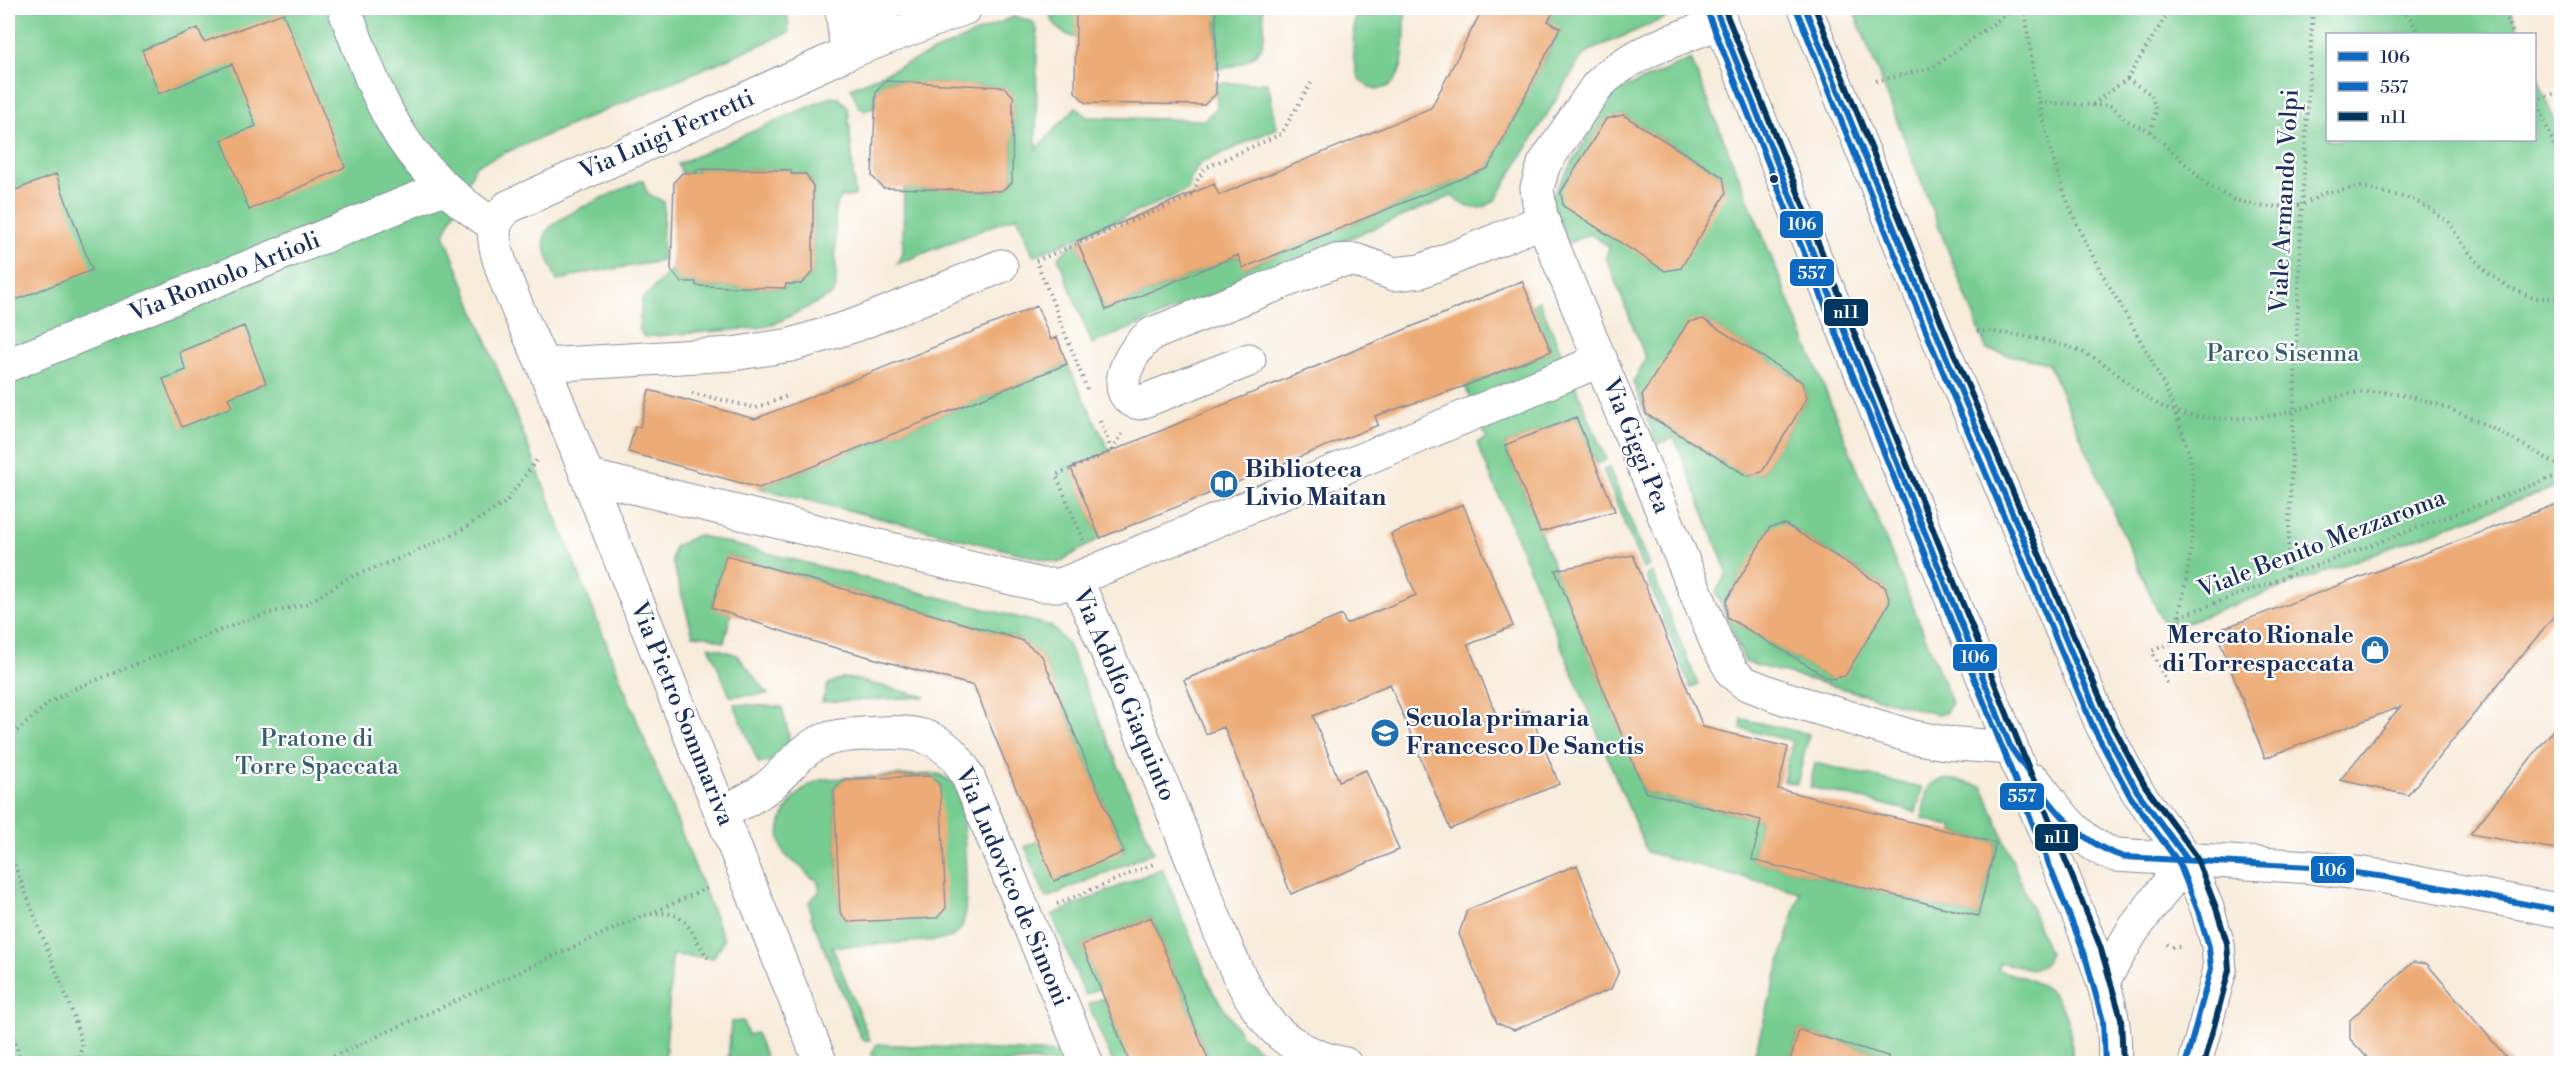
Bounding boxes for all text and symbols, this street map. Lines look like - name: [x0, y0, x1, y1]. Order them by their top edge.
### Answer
- legend: [2326, 33, 2536, 141]
- text: 106: [2380, 46, 2410, 69]
- text: 557: [2380, 76, 2408, 99]
- street label: Via Luigi Ferretti: [574, 83, 759, 187]
- street label: Viale Armando Volpi: [2264, 88, 2306, 315]
- text: n11: [2380, 106, 2407, 129]
- unlabelled marker: [1768, 173, 1780, 185]
- line badge: 106: [1779, 210, 1824, 239]
- text: 106: [1788, 215, 1816, 235]
- street label: Via Romolo Artioli: [124, 225, 325, 329]
- line badge: 557: [1789, 258, 1835, 287]
- text: 557: [1798, 264, 1827, 284]
- line badge: n11: [1823, 298, 1869, 327]
- text: n11: [1833, 303, 1859, 323]
- park label: Parco Sisenna: [2206, 339, 2360, 369]
- street label: Via Giggi Pea: [1595, 373, 1677, 519]
- place label: Biblioteca Livio Maitan: [1245, 455, 1386, 513]
- library icon: Biblioteca Livio Maitan: [1208, 468, 1240, 500]
- street label: Viale Benito Mezzaroma: [2193, 483, 2451, 605]
- street label: Via Adolfo Giaquinto: [1065, 583, 1182, 806]
- street label: Via Pietro Sommariva: [623, 597, 741, 831]
- place label: Mercato Rionale di Torrespaccata: [2162, 621, 2355, 679]
- shop icon: Mercato Rionale di Torrespaccata: [2359, 634, 2391, 666]
- line badge: 106: [1952, 643, 1998, 672]
- text: 106: [1961, 648, 1989, 668]
- place label: Scuola primaria Francesco De Sanctis: [1406, 704, 1644, 762]
- school or university icon: Scuola primaria Francesco De Sanctis: [1369, 717, 1401, 749]
- park label: Pratone di Torre Spaccata: [235, 724, 400, 782]
- street label: Via Ludovico de Simoni: [948, 762, 1076, 1011]
- line badge: 557: [1999, 782, 2045, 811]
- text: 557: [2008, 787, 2037, 807]
- line badge: n11: [2034, 823, 2079, 852]
- text: n11: [2044, 828, 2070, 848]
- line badge: 106: [2310, 855, 2355, 884]
- text: 106: [2318, 861, 2346, 881]

